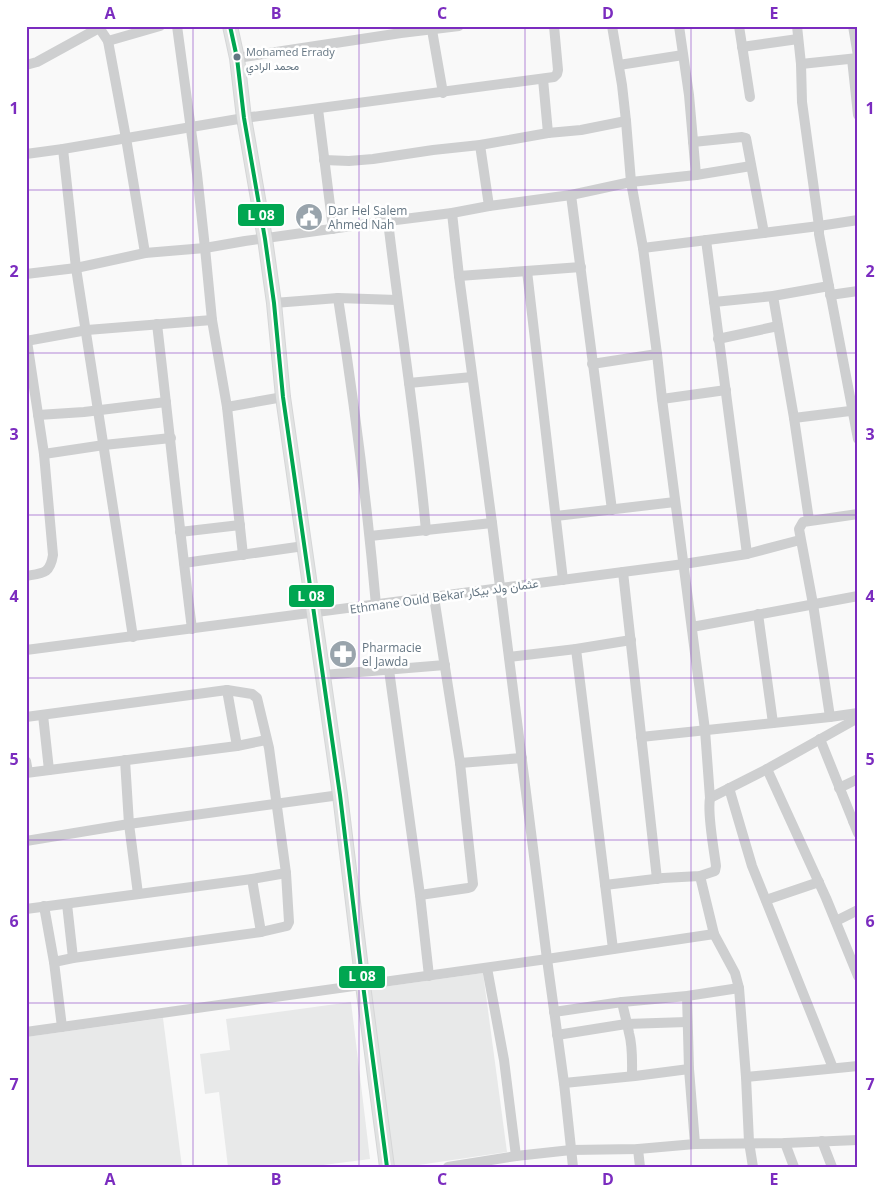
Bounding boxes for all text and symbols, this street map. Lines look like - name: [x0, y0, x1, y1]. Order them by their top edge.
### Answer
- text: A: [104, 2, 116, 24]
- text: B: [271, 2, 281, 24]
- text: C: [437, 2, 447, 24]
- text: D: [602, 2, 614, 24]
- text: E: [770, 2, 779, 24]
- place label: Mohamed Errady محمد الرادي: [246, 44, 335, 76]
- marker: Mohamed Errady محمد الرادي: [232, 52, 242, 62]
- text: 1: [9, 97, 19, 119]
- text: 1: [865, 97, 875, 119]
- public building icon: Dar Hel Salem Ahmed Nah: [294, 202, 324, 232]
- place label: Dar Hel Salem Ahmed Nah: [328, 202, 407, 233]
- line badge: L 08: [237, 203, 285, 227]
- text: L 08: [247, 205, 275, 224]
- text: 2: [9, 260, 19, 282]
- text: 2: [865, 260, 875, 282]
- text: 3: [9, 423, 19, 445]
- text: 3: [865, 423, 875, 445]
- street label: Ethmane Ould Bekar عثمان ولد بيكار: [349, 574, 539, 618]
- line badge: L 08: [288, 584, 335, 608]
- text: 4: [9, 585, 19, 607]
- text: 4: [865, 585, 875, 607]
- text: L 08: [297, 586, 325, 605]
- pharmacy icon: Pharmacie el Jawda: [328, 639, 358, 669]
- place label: Pharmacie el Jawda: [362, 639, 422, 670]
- text: 5: [9, 748, 19, 770]
- text: 5: [865, 748, 875, 770]
- text: 6: [9, 910, 19, 932]
- text: 6: [865, 910, 875, 932]
- line badge: L 08: [338, 965, 386, 989]
- text: L 08: [348, 966, 376, 985]
- text: 7: [9, 1073, 19, 1095]
- text: 7: [865, 1073, 875, 1095]
- text: A: [104, 1168, 116, 1190]
- text: B: [271, 1168, 281, 1190]
- text: C: [437, 1168, 447, 1190]
- text: D: [602, 1168, 614, 1190]
- text: E: [770, 1168, 779, 1190]

